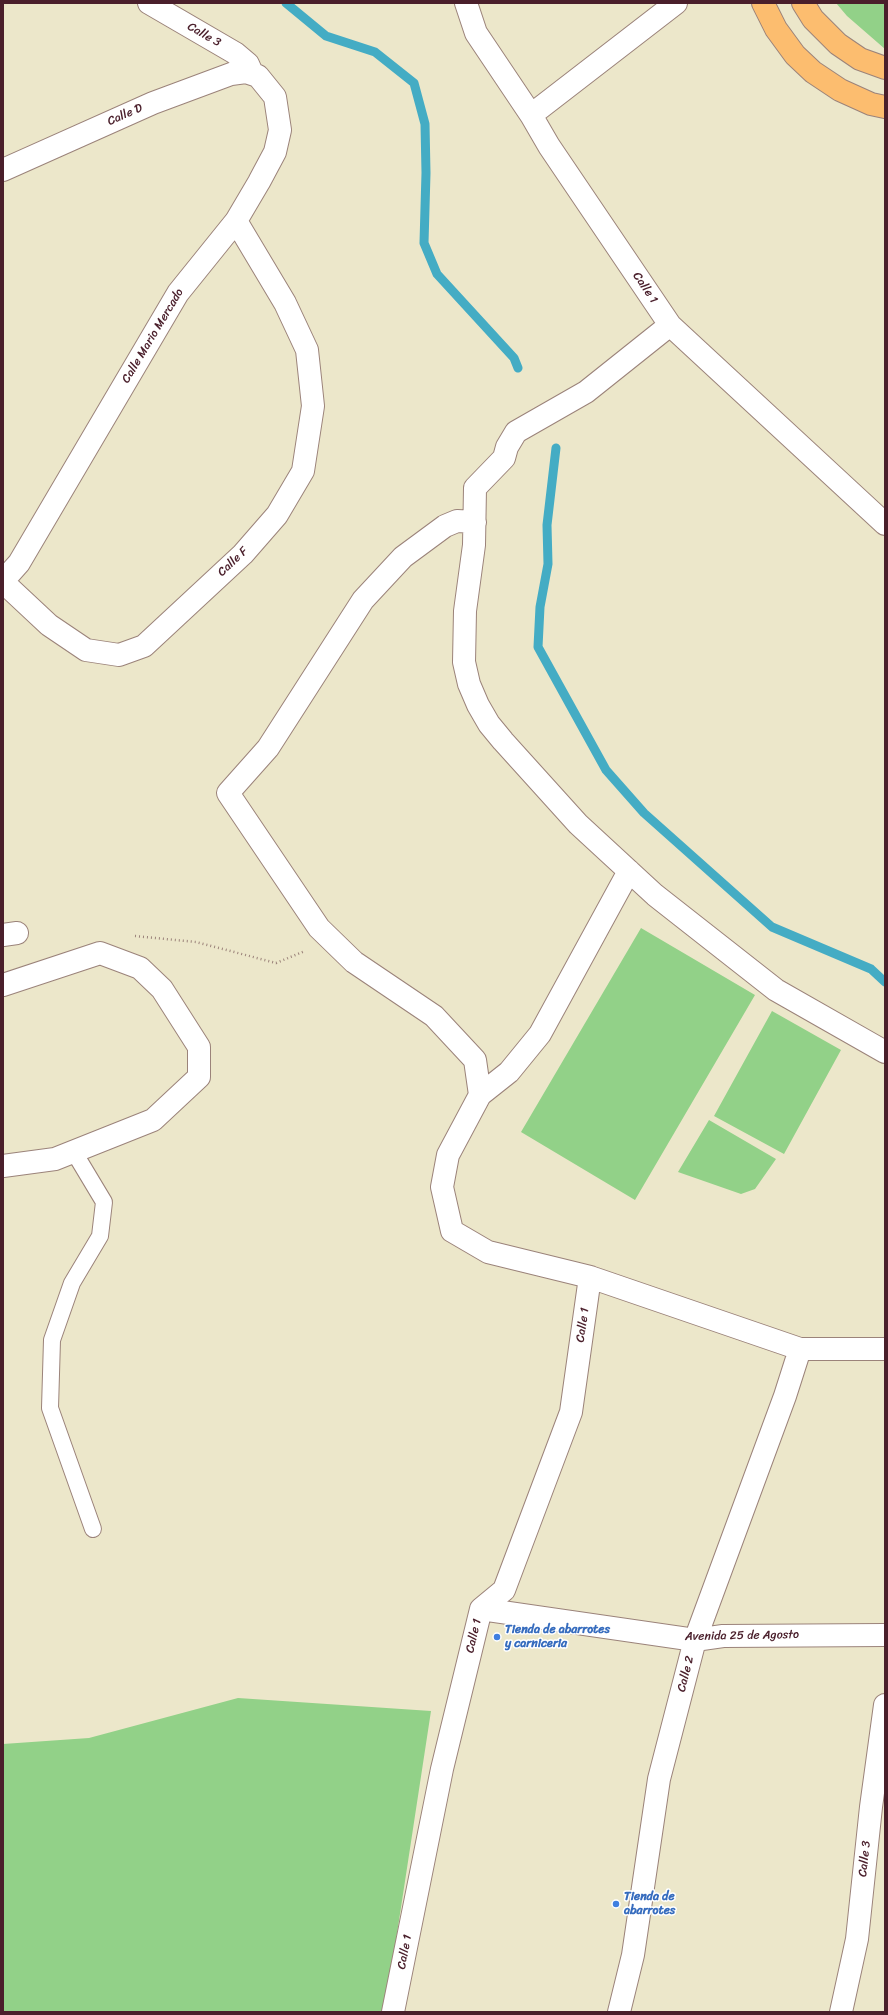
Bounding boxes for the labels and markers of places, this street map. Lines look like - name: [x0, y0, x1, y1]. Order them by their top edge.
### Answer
- place label: Tienda de abarrotes y carniceria: [505, 1623, 610, 1651]
- marker: Tienda de abarrotes y carniceria: [492, 1632, 502, 1642]
- place label: Tienda de abarrotes: [624, 1890, 675, 1918]
- marker: Tienda de abarrotes: [611, 1899, 621, 1909]

